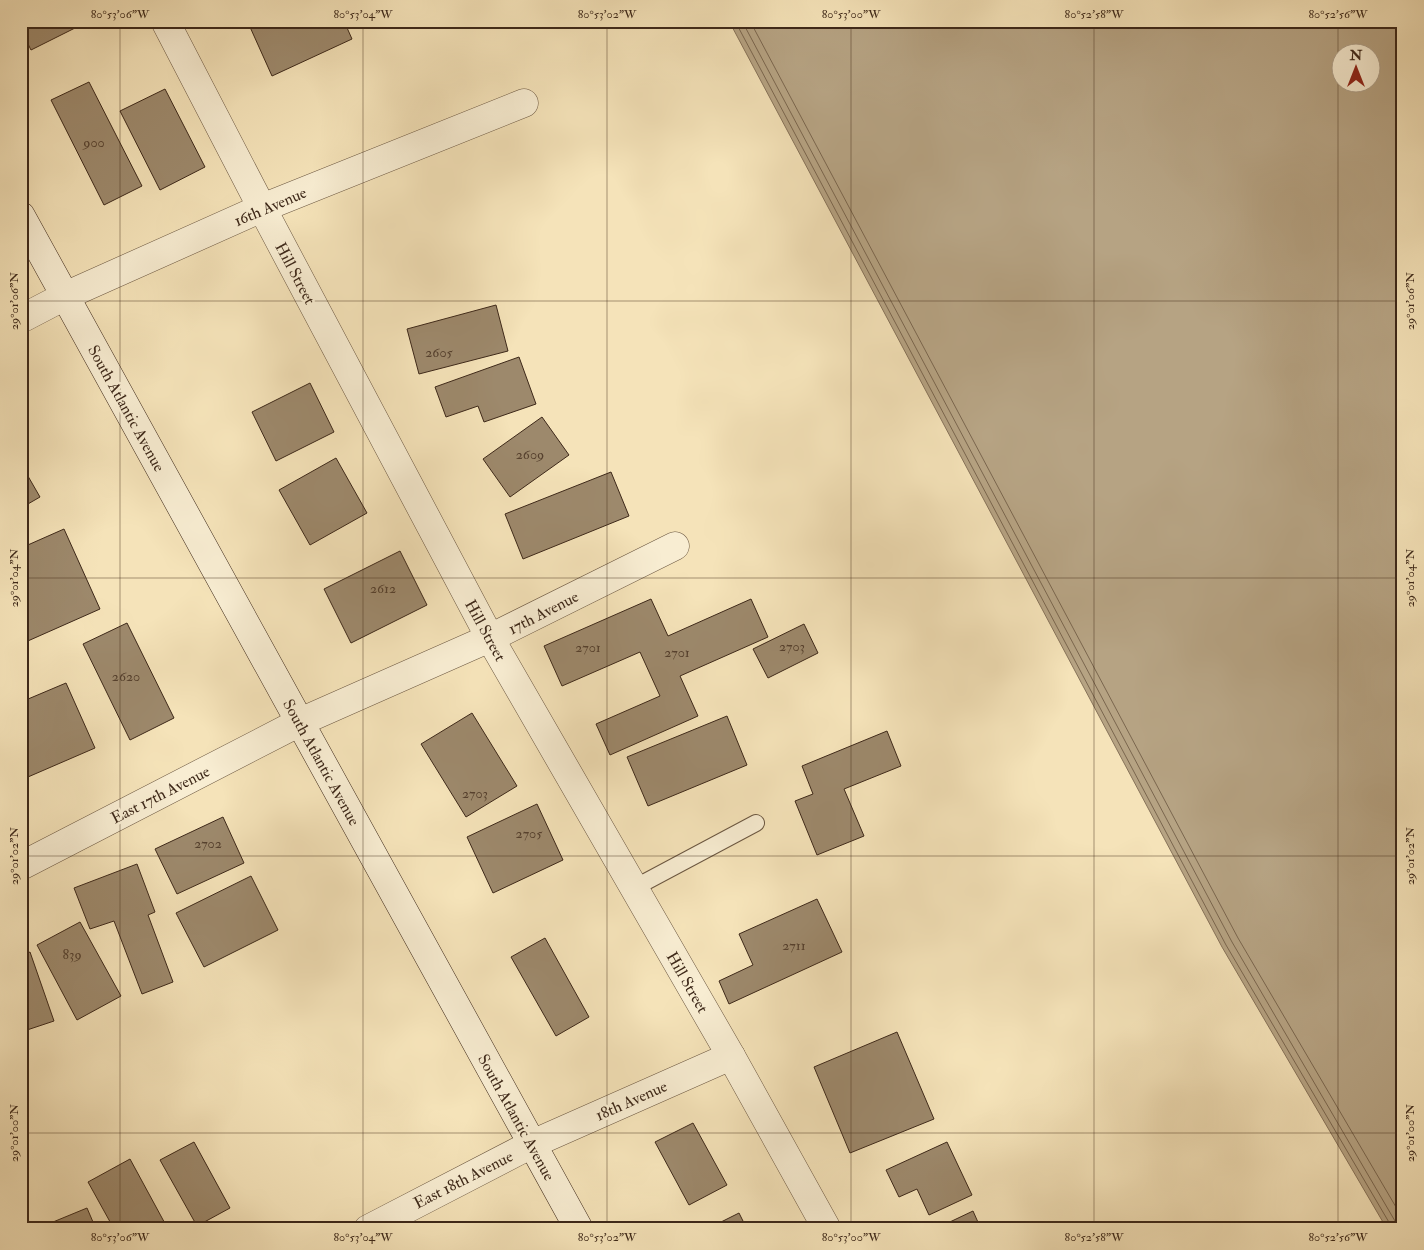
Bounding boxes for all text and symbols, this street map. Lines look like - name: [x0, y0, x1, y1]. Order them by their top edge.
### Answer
- text: 80°53'06"W: [91, 7, 150, 22]
- text: 80°53'04"W: [333, 7, 393, 22]
- text: 80°53'02"W: [578, 7, 637, 22]
- text: 80°53'00"W: [822, 7, 881, 22]
- text: 80°52'58"W: [1065, 7, 1124, 22]
- text: 80°52'56"W: [1308, 7, 1368, 22]
- north arrow: [1332, 42, 1382, 92]
- text: N: [1349, 47, 1363, 64]
- house number: 900: [82, 134, 105, 151]
- street label: 16th Avenue: [231, 183, 310, 231]
- street label: Hill Street: [270, 239, 320, 308]
- text: 29°01'06"N: [7, 272, 22, 330]
- text: 29°01'06"N: [1403, 272, 1418, 330]
- street label: South Atlantic Avenue: [83, 342, 169, 475]
- house number: 2605: [425, 344, 454, 361]
- house number: 2609: [516, 446, 544, 463]
- text: 29°01'04"N: [7, 549, 22, 607]
- text: 29°01'04"N: [1403, 549, 1418, 607]
- house number: 2612: [370, 580, 396, 597]
- street label: 17th Avenue: [505, 587, 582, 639]
- street label: Hill Street: [460, 596, 510, 665]
- house number: 2703: [779, 638, 805, 655]
- house number: 2701: [575, 639, 601, 656]
- house number: 2701: [664, 644, 690, 661]
- house number: 2620: [112, 668, 140, 685]
- street label: South Atlantic Avenue: [278, 696, 364, 829]
- street label: East 17th Avenue: [108, 761, 214, 828]
- house number: 2703: [462, 785, 488, 802]
- house number: 2705: [516, 825, 543, 842]
- text: 29°01'02"N: [7, 827, 22, 885]
- text: 29°01'02"N: [1403, 827, 1418, 885]
- house number: 2702: [194, 835, 222, 852]
- house number: 2711: [782, 937, 806, 954]
- house number: 839: [62, 946, 82, 963]
- street label: Hill Street: [662, 948, 713, 1017]
- street label: South Atlantic Avenue: [473, 1051, 559, 1184]
- street label: 18th Avenue: [592, 1076, 671, 1126]
- text: 29°01'00"N: [7, 1104, 22, 1162]
- text: 29°01'00"N: [1403, 1104, 1418, 1162]
- street label: East 18th Avenue: [411, 1146, 517, 1213]
- text: 80°53'06"W: [91, 1230, 150, 1245]
- text: 80°53'04"W: [333, 1230, 393, 1245]
- text: 80°53'02"W: [578, 1230, 637, 1245]
- text: 80°53'00"W: [822, 1230, 881, 1245]
- text: 80°52'58"W: [1065, 1230, 1124, 1245]
- text: 80°52'56"W: [1308, 1230, 1368, 1245]

